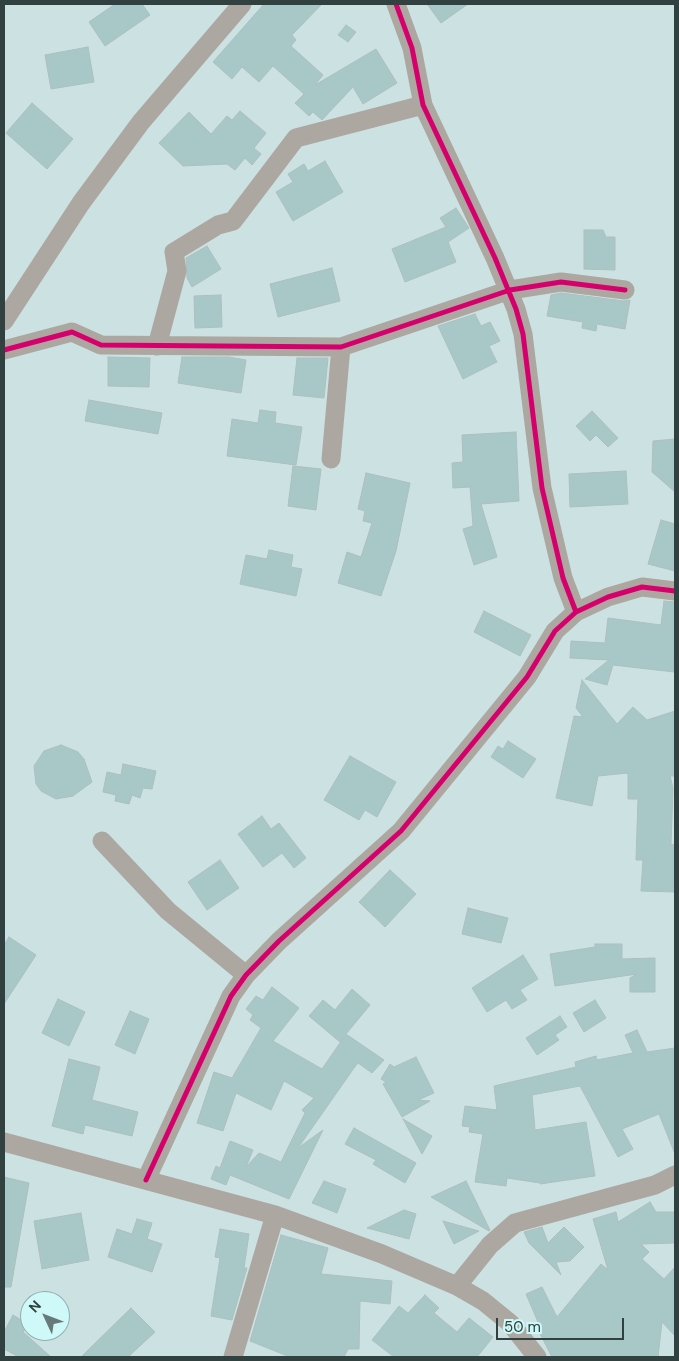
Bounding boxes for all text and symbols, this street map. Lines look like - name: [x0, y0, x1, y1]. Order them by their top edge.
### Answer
- north arrow: [20, 1291, 70, 1341]
- text: N: [25, 1297, 45, 1316]
- scale bar: [499, 1308, 626, 1340]
- text: 50 m: [504, 1317, 541, 1337]

